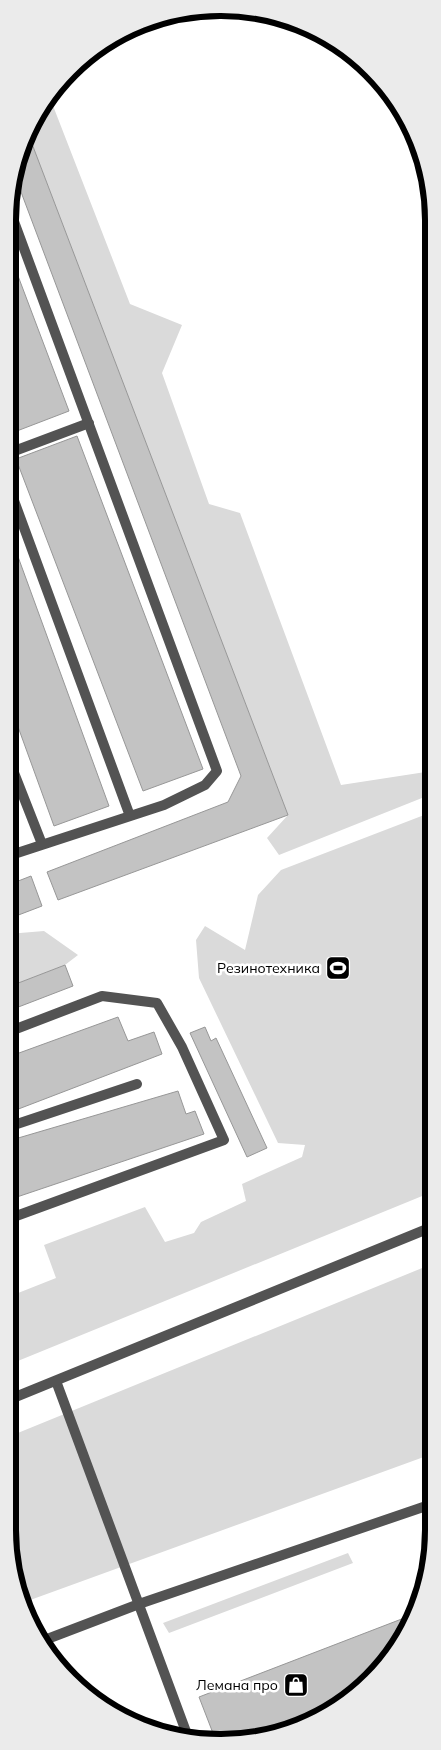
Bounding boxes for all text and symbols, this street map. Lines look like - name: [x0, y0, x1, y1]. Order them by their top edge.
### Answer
- sports icon: Резинотехника: [325, 955, 351, 981]
- place label: Резинотехника: [217, 959, 320, 977]
- shop icon: Лемана про: [283, 1672, 309, 1698]
- place label: Лемана про: [196, 1676, 278, 1694]

